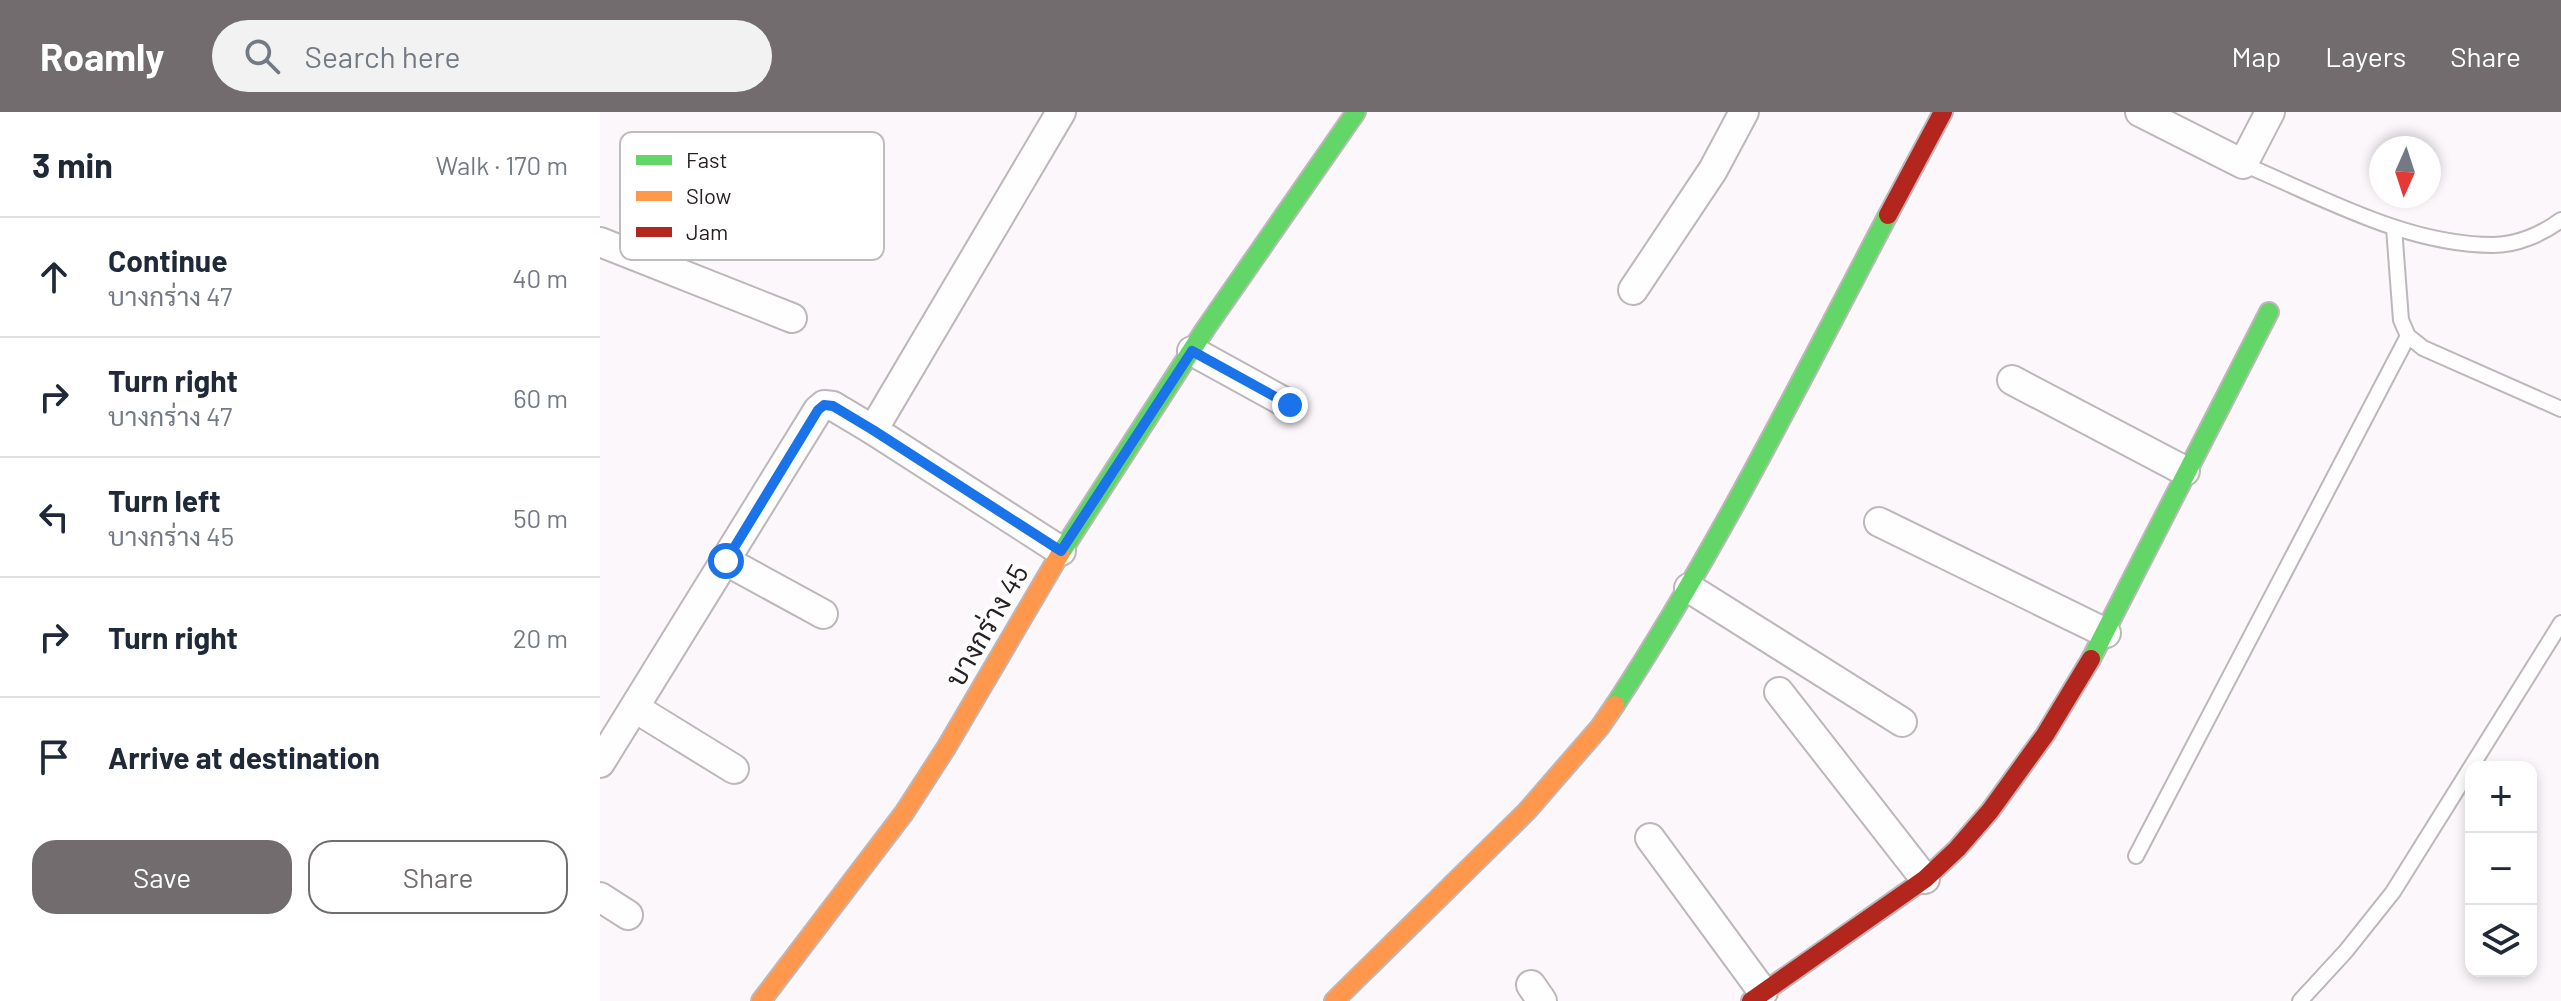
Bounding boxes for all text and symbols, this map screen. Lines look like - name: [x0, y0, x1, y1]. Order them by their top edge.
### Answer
- search box: [212, 20, 772, 92]
- text: Roamly: [40, 33, 164, 79]
- icon: search: [240, 34, 284, 78]
- text: Search here: [304, 38, 460, 74]
- text: Map: [2231, 39, 2281, 73]
- text: Layers: [2325, 39, 2406, 73]
- text: Share: [2450, 39, 2521, 73]
- legend: [620, 132, 884, 260]
- north arrow: [2369, 136, 2441, 208]
- text: 3 min: [32, 144, 113, 185]
- text: Fast: [686, 146, 728, 172]
- text: Walk · 170 m: [435, 149, 568, 180]
- text: Slow: [686, 182, 731, 208]
- text: Jam: [686, 218, 728, 244]
- text: Continue: [108, 242, 228, 278]
- icon: ahead: [32, 255, 76, 299]
- text: 40 m: [512, 262, 568, 293]
- text: บางกร่าง 47: [108, 280, 232, 311]
- text: Turn right: [108, 362, 238, 398]
- icon: right: [32, 375, 76, 419]
- text: 60 m: [513, 382, 568, 413]
- route end: [1272, 387, 1308, 423]
- text: บางกร่าง 47: [108, 400, 232, 431]
- text: Turn left: [108, 482, 221, 518]
- icon: left: [32, 495, 76, 539]
- text: 50 m: [513, 502, 568, 533]
- text: บางกร่าง 45: [108, 520, 234, 551]
- route start: [708, 543, 744, 579]
- street label: บางกร่าง 45: [937, 558, 1035, 692]
- icon: right: [32, 615, 76, 659]
- text: Turn right: [108, 619, 238, 655]
- text: 20 m: [513, 622, 568, 653]
- icon: arrive: [32, 735, 76, 779]
- text: Arrive at destination: [108, 739, 380, 775]
- map controls: [2465, 761, 2537, 977]
- button: +: [2465, 761, 2537, 833]
- button: −: [2465, 833, 2537, 905]
- button: Save: [32, 840, 292, 914]
- button: Share: [308, 840, 568, 914]
- button: layers: [2465, 905, 2537, 977]

